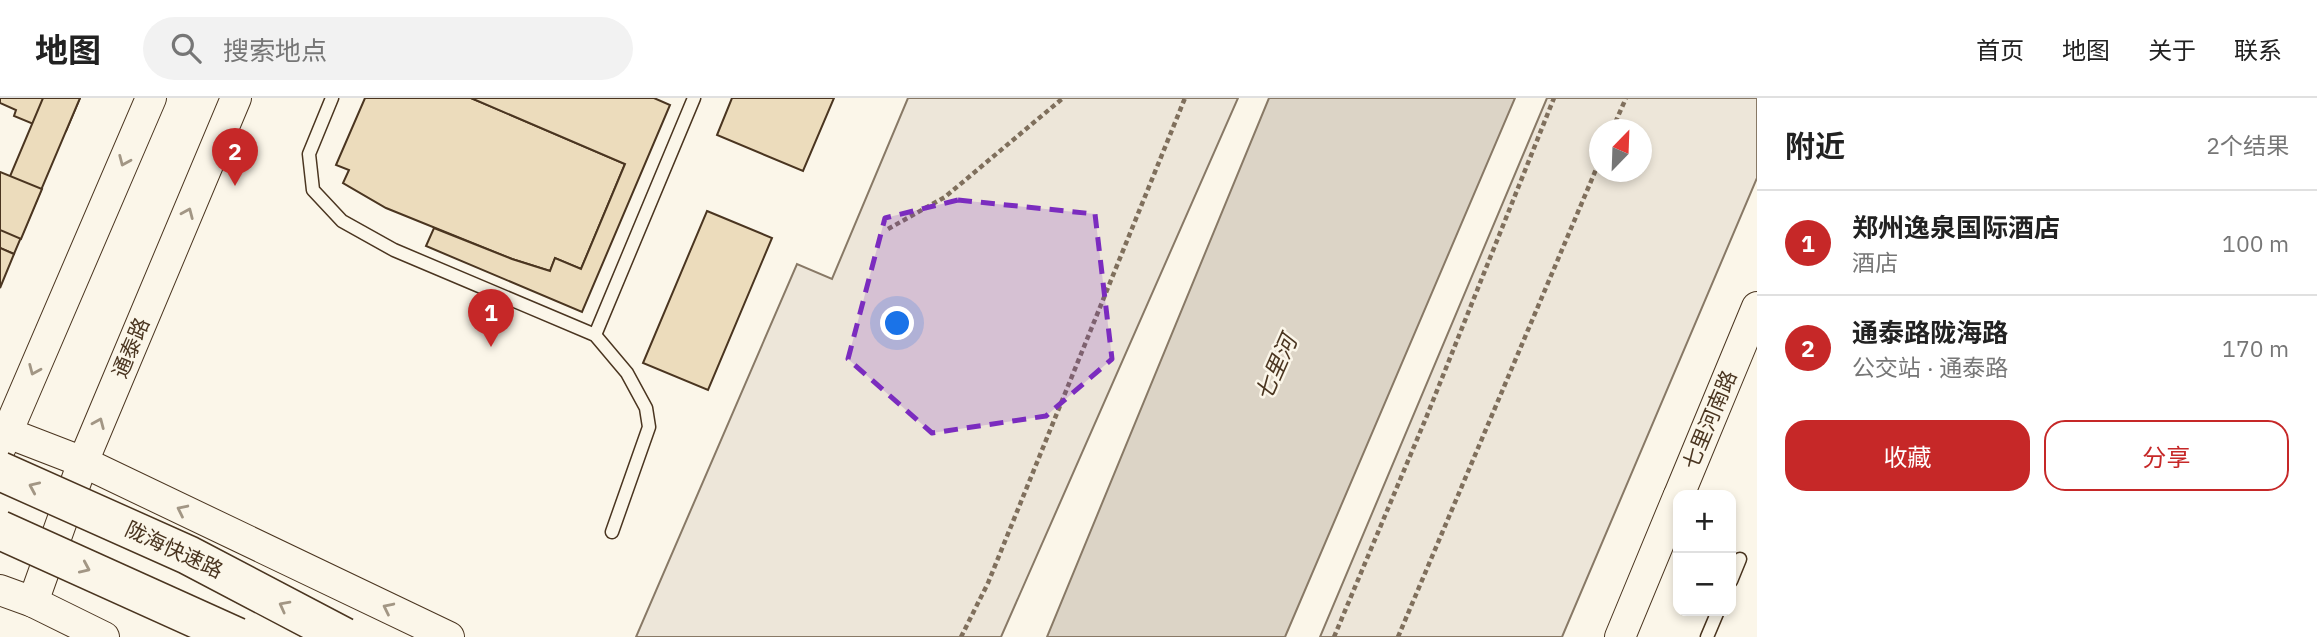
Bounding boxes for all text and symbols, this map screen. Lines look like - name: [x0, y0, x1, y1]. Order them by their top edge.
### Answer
- search box: [143, 17, 633, 80]
- text: 地图: [35, 28, 101, 71]
- icon: search: [167, 29, 205, 67]
- text: 搜索地点: [223, 33, 327, 67]
- text: 首页: [1976, 34, 2024, 66]
- text: 地图: [2062, 34, 2110, 66]
- text: 关于: [2148, 34, 2196, 66]
- text: 联系: [2234, 34, 2282, 66]
- north arrow: [1589, 119, 1652, 182]
- text: 附近: [1785, 126, 1845, 165]
- pin: 2: [212, 128, 258, 186]
- text: 2个结果: [2206, 130, 2289, 160]
- one-way arrow: [118, 153, 132, 166]
- one-way arrow: [180, 208, 194, 221]
- text: 郑州逸泉国际酒店: [1852, 210, 2060, 244]
- text: 1: [1801, 228, 1815, 258]
- text: 100 m: [2222, 228, 2289, 258]
- text: 酒店: [1852, 247, 1898, 277]
- pin: 1: [468, 289, 514, 347]
- your location: [880, 306, 914, 340]
- street label: 通泰路: [105, 313, 155, 382]
- text: 通泰路陇海路: [1852, 315, 2008, 349]
- water label: 七里河: [1247, 326, 1304, 405]
- text: 2: [1801, 333, 1815, 363]
- text: 170 m: [2222, 333, 2289, 363]
- text: 公交站 · 通泰路: [1852, 352, 2008, 382]
- one-way arrow: [28, 362, 42, 375]
- street label: 七里河南路: [1676, 366, 1742, 473]
- one-way arrow: [91, 418, 105, 430]
- button: 收藏: [1785, 420, 2030, 491]
- button: 分享: [2044, 420, 2289, 491]
- one-way arrow: [29, 481, 41, 495]
- map controls: [1673, 490, 1736, 616]
- button: +: [1673, 490, 1736, 553]
- one-way arrow: [177, 504, 189, 518]
- street label: 陇海快速路: [121, 514, 228, 584]
- button: −: [1673, 553, 1736, 616]
- one-way arrow: [78, 560, 90, 574]
- one-way arrow: [279, 600, 291, 614]
- one-way arrow: [383, 602, 395, 616]

